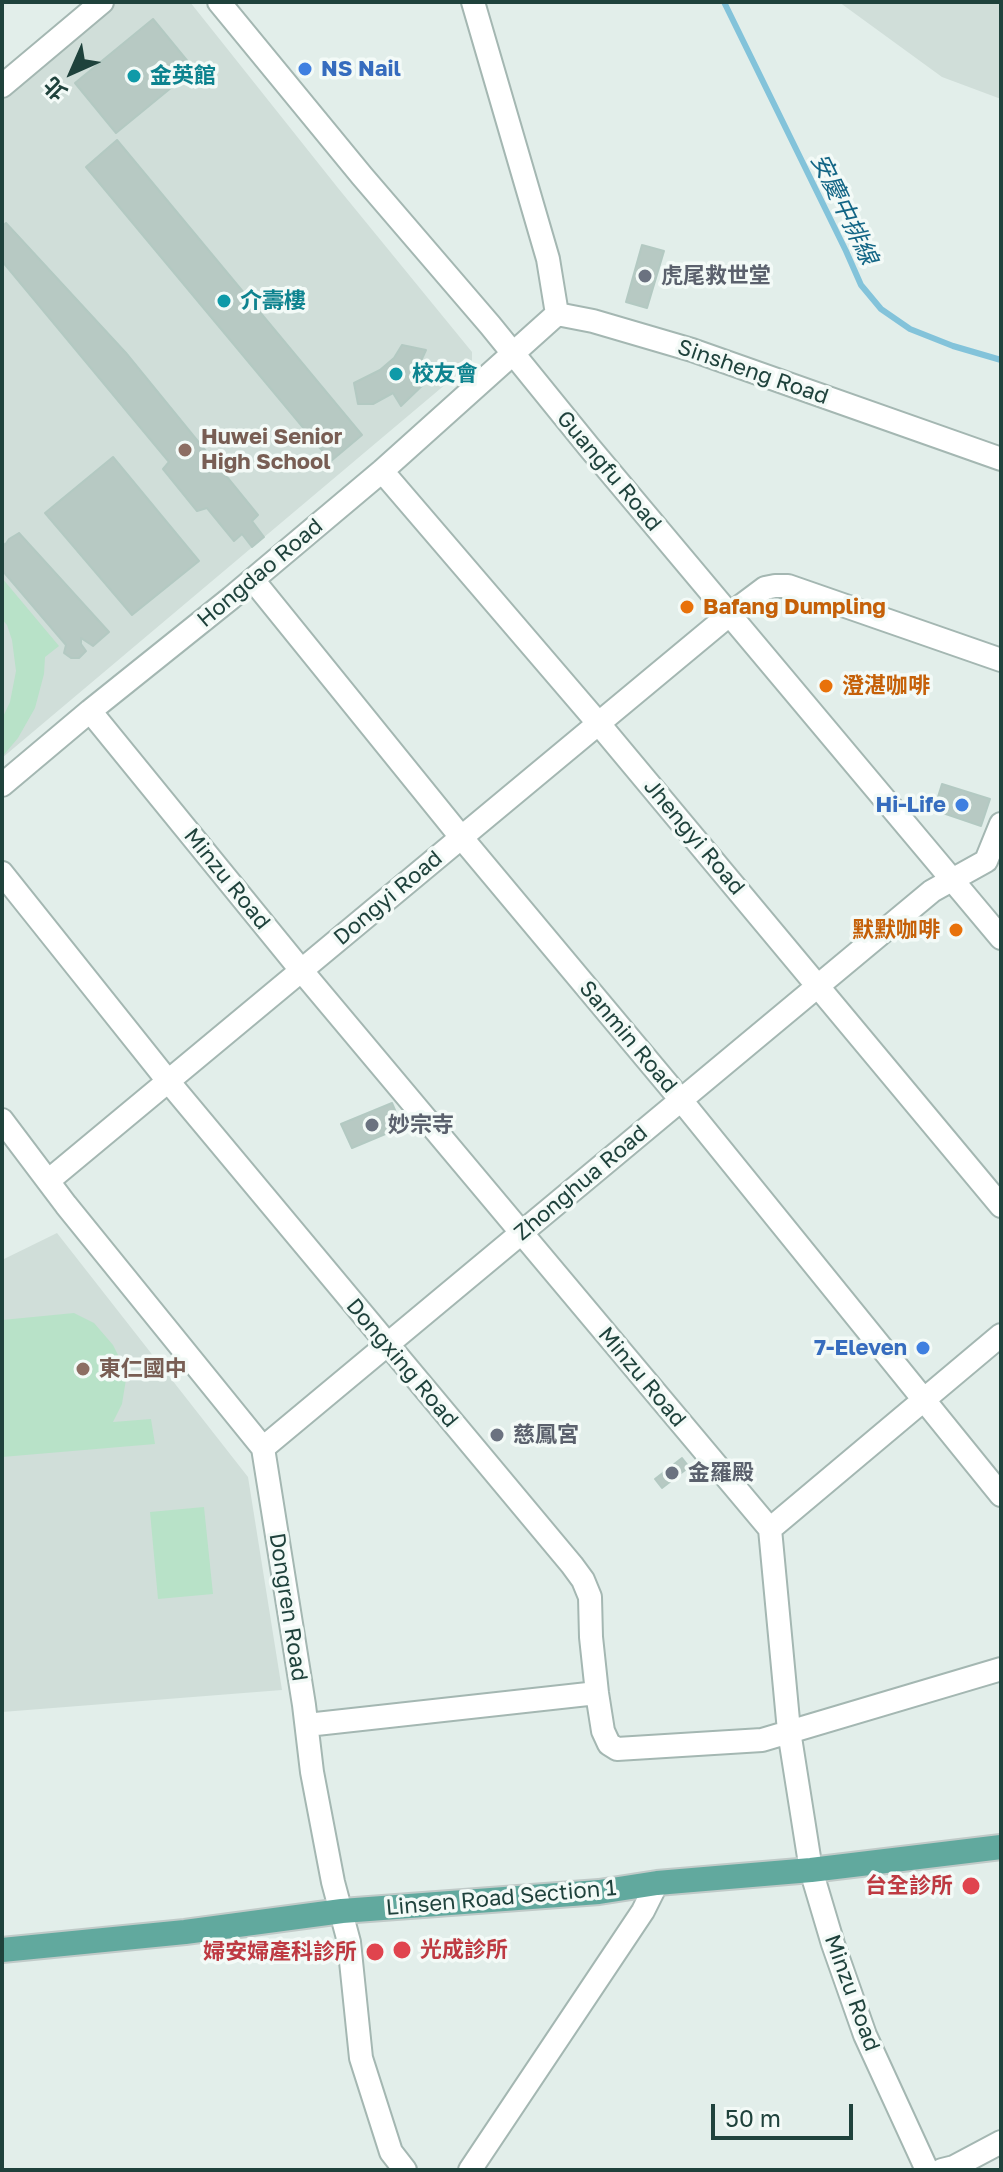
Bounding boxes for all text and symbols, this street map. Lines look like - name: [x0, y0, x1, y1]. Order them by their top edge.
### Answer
- north arrow: [32, 32, 112, 112]
- place label: NS Nail: [321, 56, 401, 82]
- marker: NS Nail: [296, 60, 314, 78]
- place label: 金英館: [150, 63, 216, 89]
- marker: 金英館: [125, 67, 143, 85]
- text: 北: [37, 72, 72, 107]
- water label: 安慶中排線: [805, 149, 883, 269]
- place label: 虎尾救世堂: [661, 263, 771, 289]
- marker: 虎尾救世堂: [636, 267, 654, 285]
- place label: 介壽樓: [240, 288, 306, 314]
- marker: 介壽樓: [215, 292, 233, 310]
- street label: Sinsheng Road: [674, 334, 832, 410]
- place label: 校友會: [412, 361, 478, 387]
- marker: 校友會: [387, 365, 405, 383]
- street label: Guangfu Road: [551, 405, 667, 537]
- place label: Huwei Senior High School: [201, 424, 342, 476]
- marker: Huwei Senior High School: [176, 441, 194, 459]
- street label: Hongdao Road: [192, 513, 328, 633]
- place label: Bafang Dumpling: [703, 594, 886, 620]
- marker: Bafang Dumpling: [678, 598, 696, 616]
- place label: 澄湛咖啡: [842, 673, 930, 699]
- marker: 澄湛咖啡: [817, 677, 835, 695]
- street label: Jhengyi Road: [638, 774, 750, 900]
- place label: Hi-Life: [875, 792, 946, 818]
- marker: Hi-Life: [953, 796, 971, 814]
- street label: Minzu Road: [178, 823, 276, 935]
- street label: Dongyi Road: [328, 845, 448, 951]
- place label: 默默咖啡: [852, 917, 940, 943]
- marker: 默默咖啡: [947, 921, 965, 939]
- street label: Sanmin Road: [573, 976, 683, 1098]
- place label: 妙宗寺: [388, 1112, 454, 1138]
- marker: 妙宗寺: [363, 1116, 381, 1134]
- street label: Zhonghua Road: [509, 1120, 653, 1246]
- street label: Dongxing Road: [340, 1293, 464, 1433]
- street label: Minzu Road: [593, 1322, 691, 1432]
- place label: 7-Eleven: [814, 1335, 907, 1361]
- marker: 7-Eleven: [914, 1339, 932, 1357]
- place label: 東仁國中: [99, 1356, 187, 1382]
- marker: 東仁國中: [74, 1360, 92, 1378]
- place label: 慈鳳宮: [513, 1422, 579, 1448]
- marker: 慈鳳宮: [488, 1426, 506, 1444]
- place label: 金羅殿: [688, 1460, 754, 1486]
- marker: 金羅殿: [663, 1464, 681, 1482]
- street label: Dongren Road: [263, 1531, 313, 1683]
- place label: 台全診所: [865, 1873, 953, 1899]
- street label: Linsen Road Section 1: [385, 1875, 617, 1921]
- marker: 台全診所: [960, 1875, 982, 1897]
- street label: Minzu Road: [819, 1931, 885, 2055]
- place label: 光成診所: [420, 1937, 508, 1963]
- place label: 婦安婦產科診所: [203, 1939, 357, 1965]
- marker: 光成診所: [391, 1939, 413, 1961]
- marker: 婦安婦產科診所: [364, 1941, 386, 1963]
- scale bar: [715, 2088, 857, 2138]
- text: 50 m: [725, 2103, 781, 2132]

